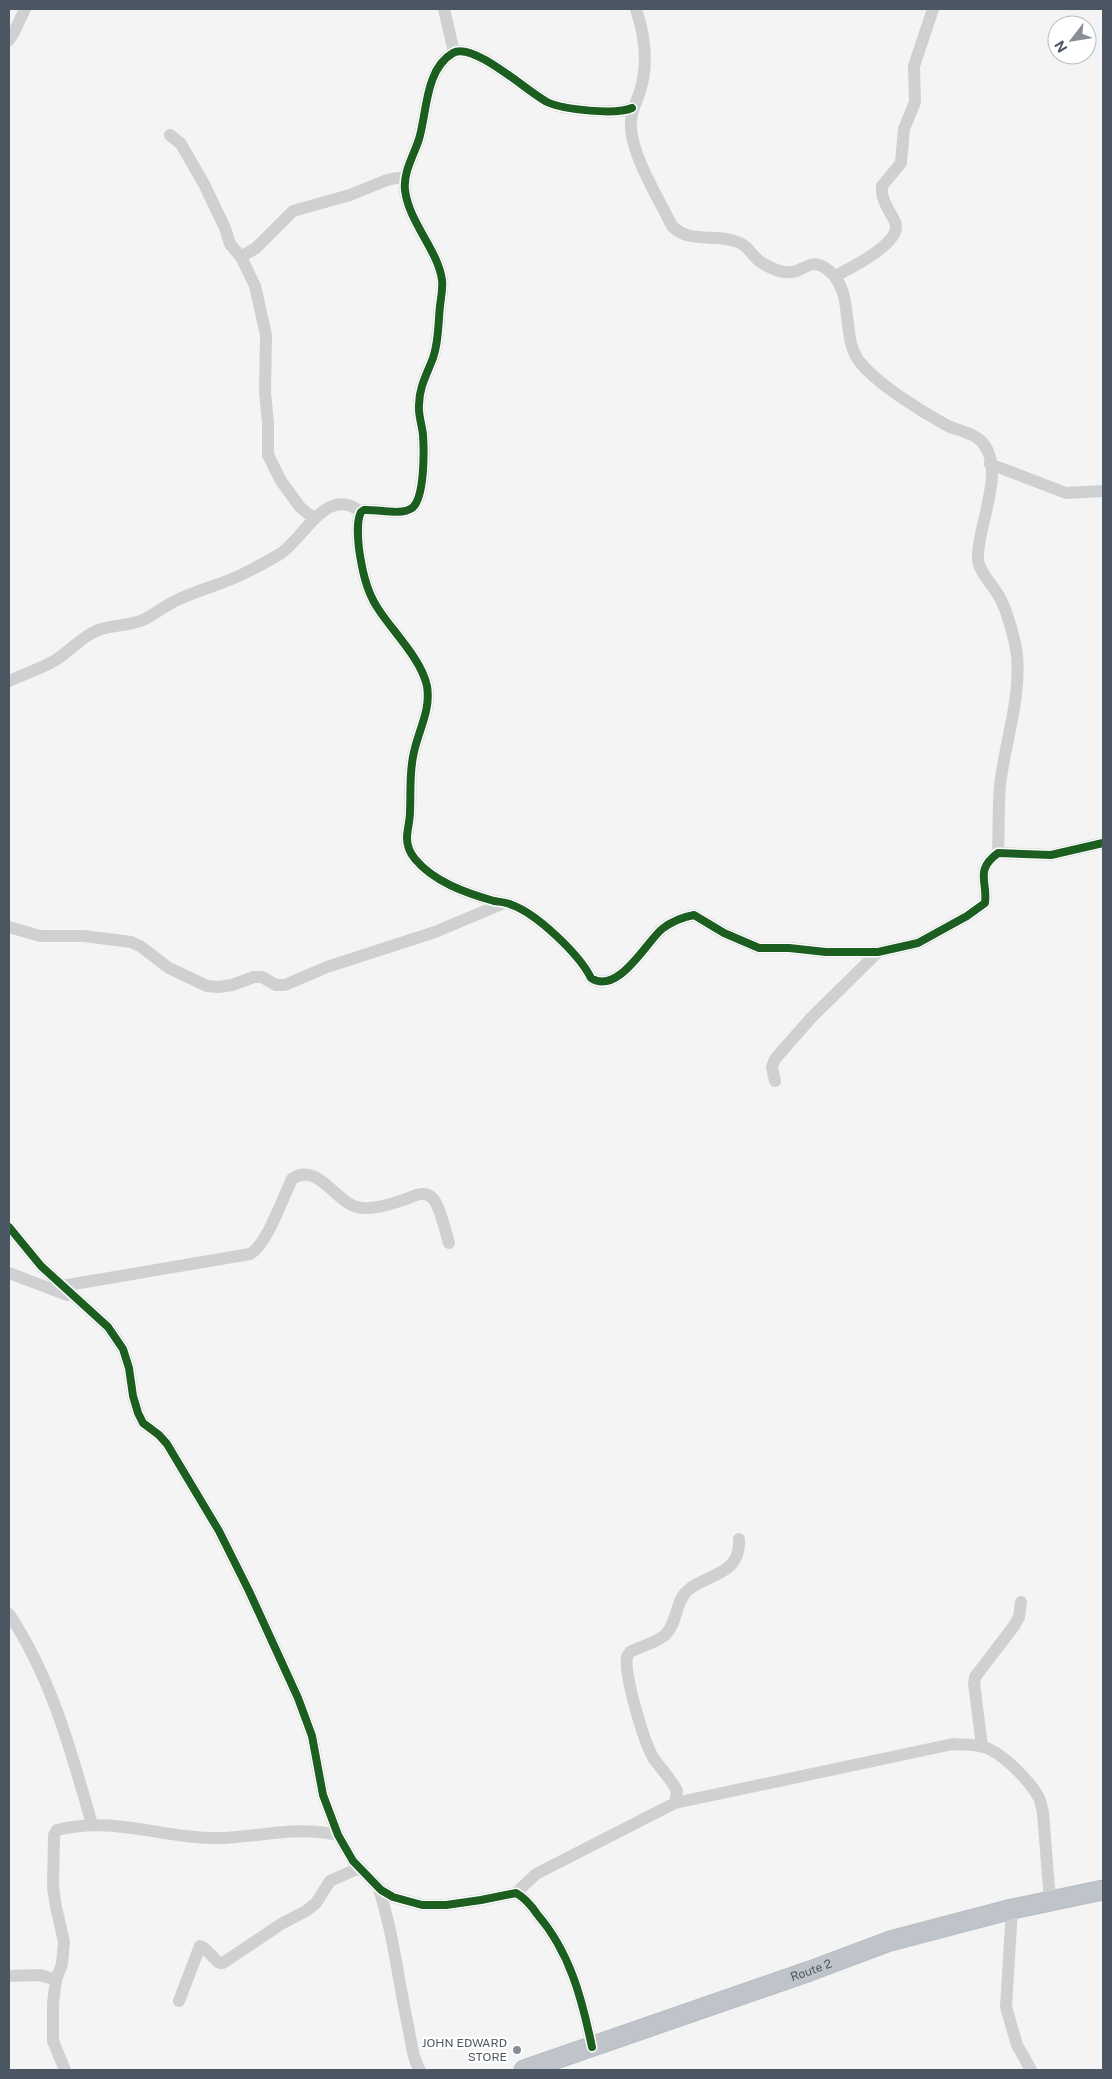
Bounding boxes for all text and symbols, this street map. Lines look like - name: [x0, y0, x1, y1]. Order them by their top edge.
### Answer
- north arrow: [1047, 15, 1097, 65]
- text: N: [1051, 38, 1071, 56]
- street label: Route 2: [789, 1956, 834, 1984]
- place label: JOHN EDWARD STORE: [422, 2036, 507, 2064]
- marker: JOHN EDWARD STORE: [511, 2044, 523, 2056]

